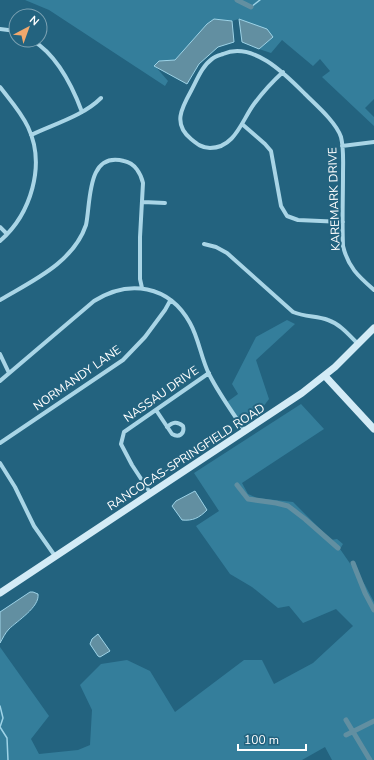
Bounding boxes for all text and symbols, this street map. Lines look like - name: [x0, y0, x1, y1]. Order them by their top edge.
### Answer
- north arrow: [8, 8, 48, 48]
- text: N: [26, 12, 42, 29]
- street label: KAREMARK DRIVE: [324, 147, 344, 251]
- street label: NORMANDY LANE: [30, 342, 124, 414]
- street label: NASSAU DRIVE: [120, 362, 202, 426]
- street label: RANCOCAS-SPRINGFIELD ROAD: [104, 400, 268, 514]
- scale bar: [238, 726, 306, 752]
- text: 100 m: [244, 732, 279, 748]

